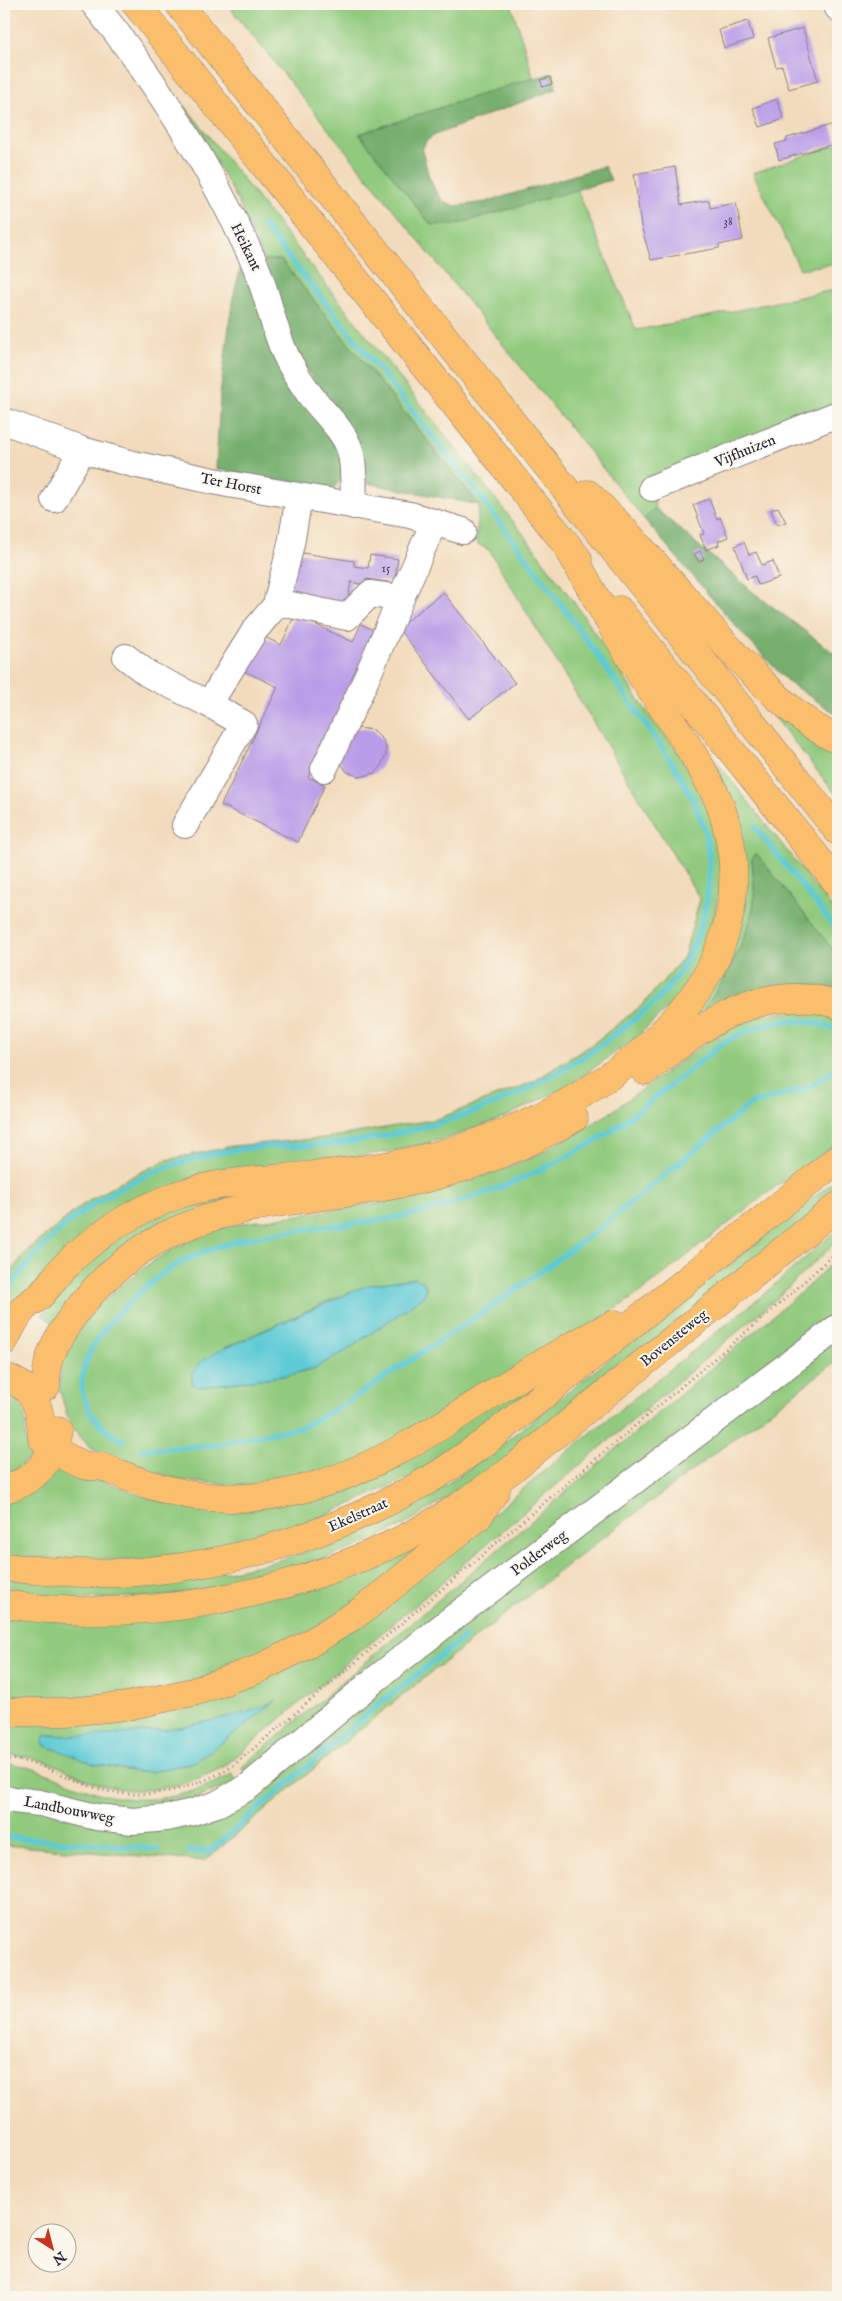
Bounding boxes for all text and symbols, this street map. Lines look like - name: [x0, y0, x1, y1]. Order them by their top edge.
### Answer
- house number: 38: [723, 214, 733, 229]
- street label: Heikant: [226, 220, 266, 274]
- street label: Vijfhuizen: [711, 430, 778, 472]
- street label: Ter Horst: [199, 469, 263, 499]
- house number: 15: [382, 561, 391, 576]
- street label: Bovensteweg: [636, 1304, 712, 1371]
- street label: Ekelstraat: [325, 1493, 391, 1537]
- street label: Polderweg: [507, 1525, 572, 1580]
- street label: Landbouwweg: [22, 1792, 117, 1828]
- north arrow: [28, 2224, 78, 2274]
- text: N: [49, 2246, 70, 2269]

